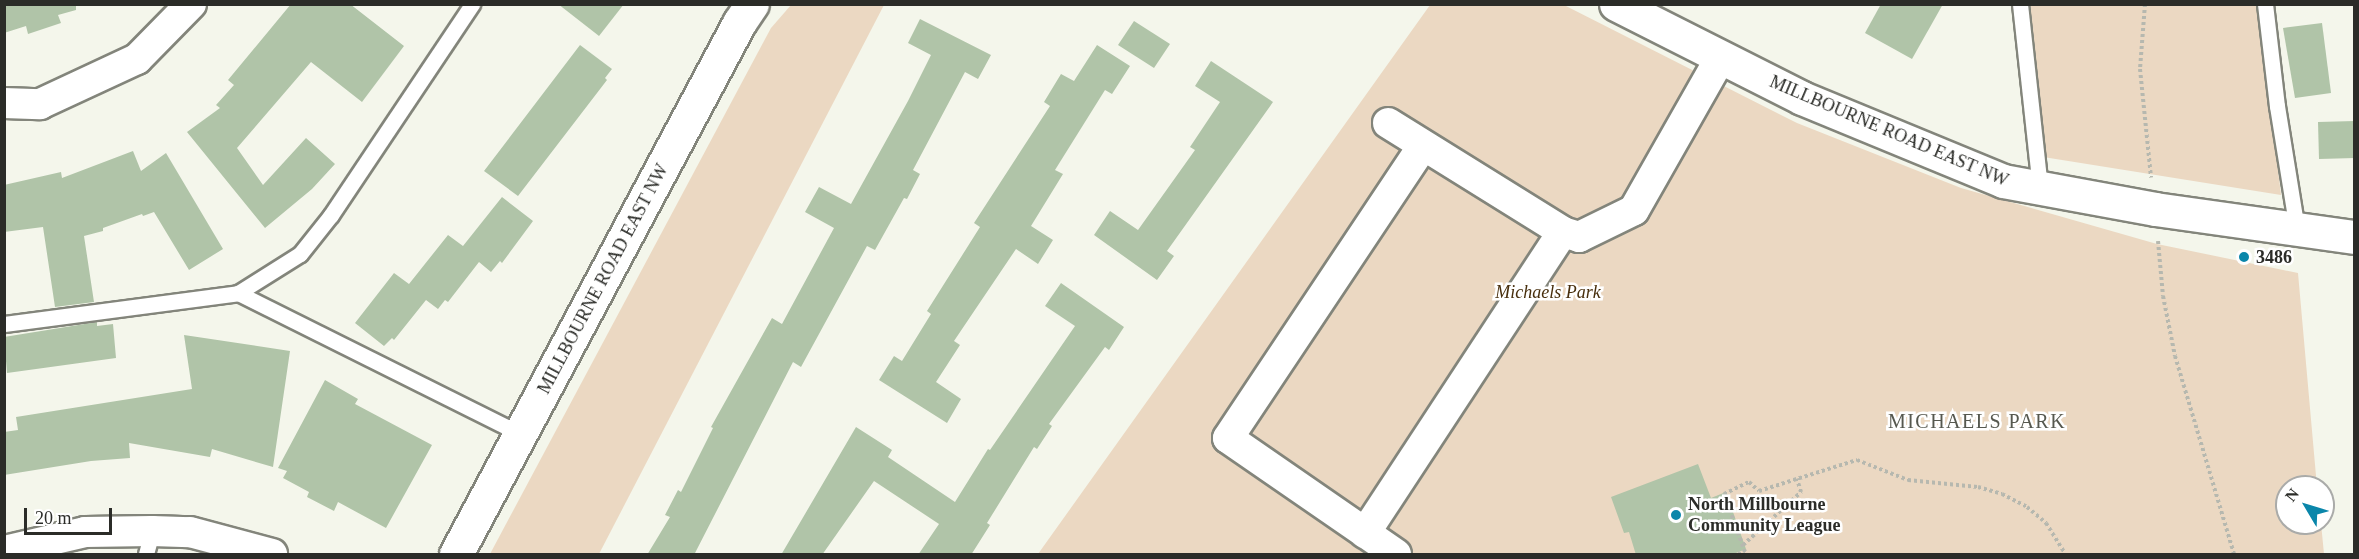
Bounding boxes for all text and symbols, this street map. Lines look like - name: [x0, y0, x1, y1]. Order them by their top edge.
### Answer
- street label: MILLBOURNE ROAD EAST NW: [1766, 71, 2012, 191]
- street label: MILLBOURNE ROAD EAST NW: [533, 160, 673, 398]
- place label: 3486: [2256, 246, 2292, 268]
- marker: 3486: [2237, 250, 2251, 264]
- park label: Michaels Park: [1495, 281, 1601, 303]
- district label: MICHAELS PARK: [1888, 409, 2066, 433]
- north arrow: [2275, 475, 2335, 535]
- text: N: [2282, 485, 2302, 505]
- place label: North Millbourne Community League: [1688, 494, 1840, 536]
- scale bar: [27, 496, 116, 534]
- text: 20 m: [35, 508, 72, 528]
- marker: North Millbourne Community League: [1669, 508, 1683, 522]

